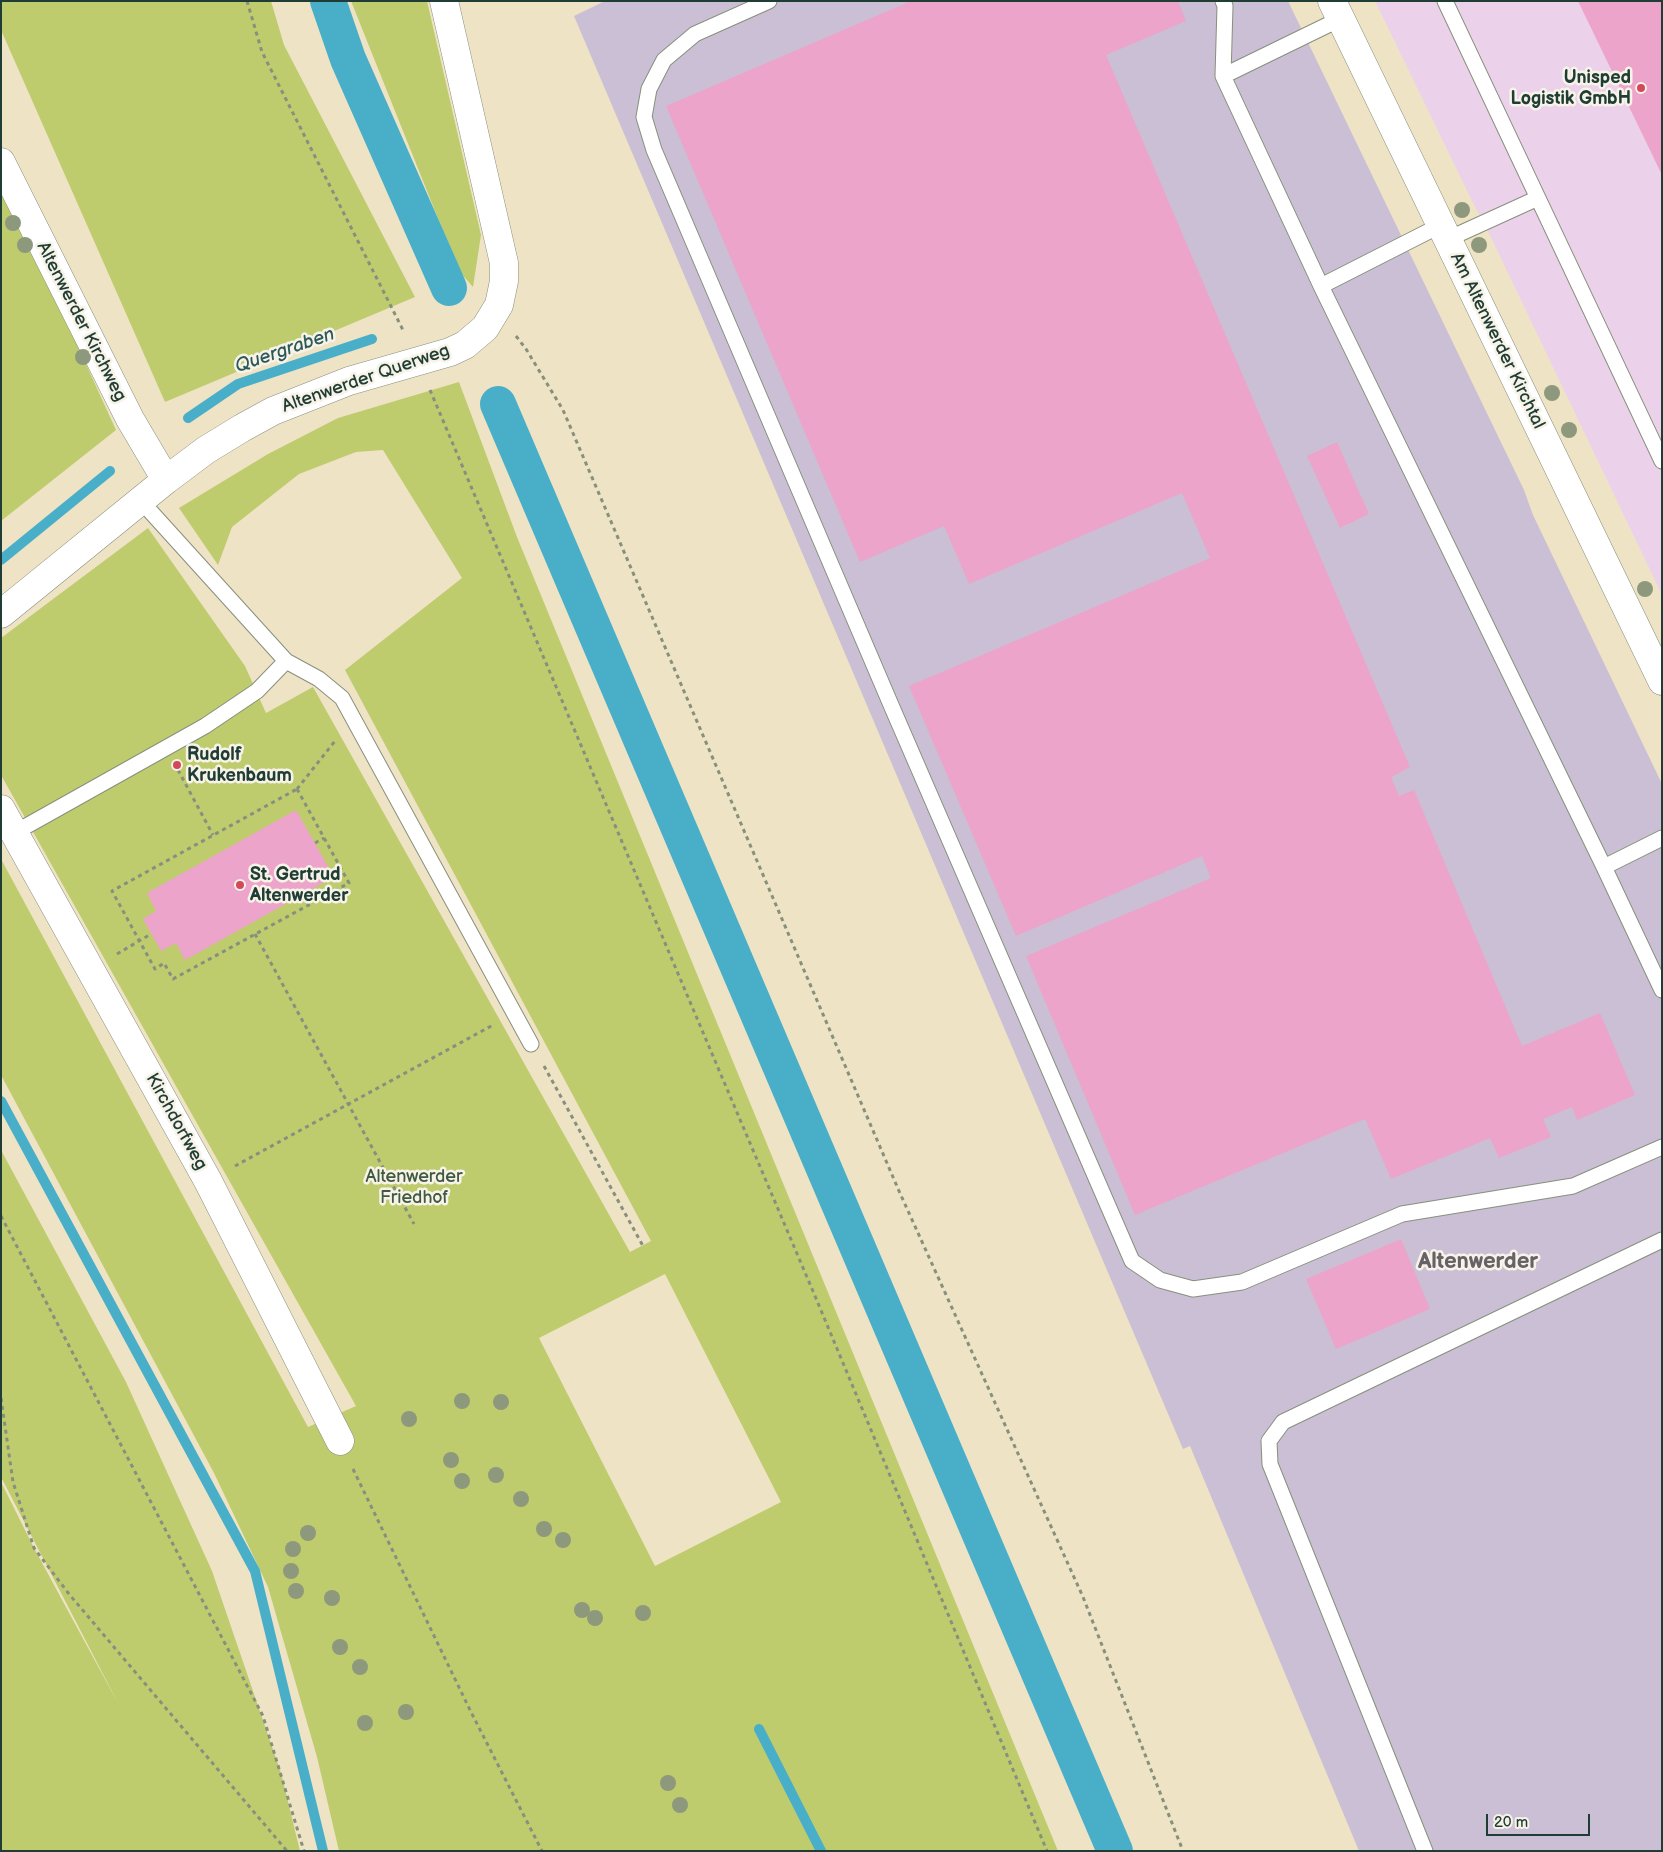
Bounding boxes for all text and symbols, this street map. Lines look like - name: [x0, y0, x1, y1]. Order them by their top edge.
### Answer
- place label: Unisped Logistik GmbH: [1511, 67, 1631, 110]
- marker: Unisped Logistik GmbH: [1635, 82, 1647, 94]
- street label: Altenwerder Kirchweg: [31, 239, 131, 405]
- street label: Am Altenwerder Kirchtal: [1445, 249, 1549, 433]
- water label: Quergraben: [232, 323, 338, 379]
- street label: Altenwerder Querweg: [279, 340, 453, 418]
- place label: Rudolf Krukenbaum: [187, 744, 292, 786]
- marker: Rudolf Krukenbaum: [171, 759, 183, 771]
- place label: St. Gertrud Altenwerder: [250, 864, 348, 906]
- marker: St. Gertrud Altenwerder: [234, 879, 246, 891]
- street label: Kirchdorfweg: [141, 1070, 211, 1174]
- park label: Altenwerder Friedhof: [366, 1166, 462, 1208]
- district label: Altenwerder: [1418, 1249, 1538, 1275]
- scale bar: [1488, 1804, 1592, 1836]
- text: 20 m: [1494, 1813, 1528, 1832]

